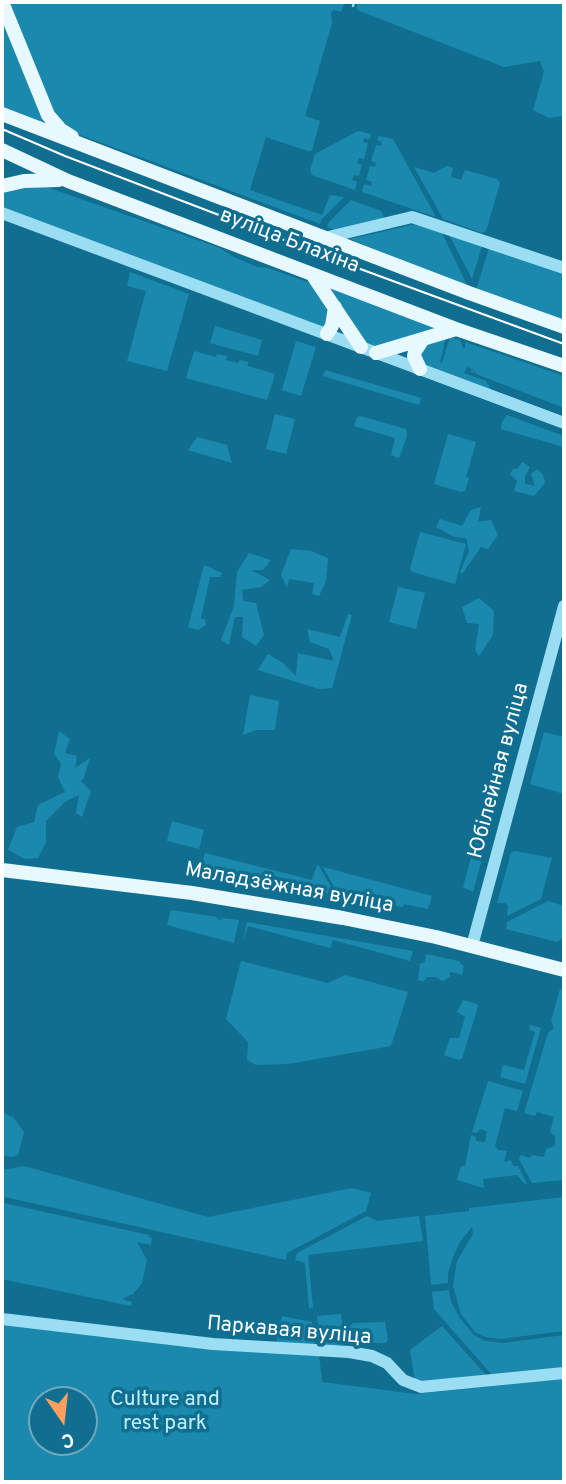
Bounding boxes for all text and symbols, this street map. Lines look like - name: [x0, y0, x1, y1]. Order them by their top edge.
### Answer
- street label: вуліца Блахіна: [216, 204, 362, 280]
- street label: Юбілейная вуліца: [464, 680, 536, 862]
- street label: Маладзёжная вуліца: [183, 858, 395, 920]
- street label: Паркавая вуліца: [206, 1312, 372, 1352]
- north arrow: [28, 1386, 98, 1456]
- park label: Culture and rest park: [110, 1388, 220, 1438]
- text: С: [59, 1426, 76, 1453]

